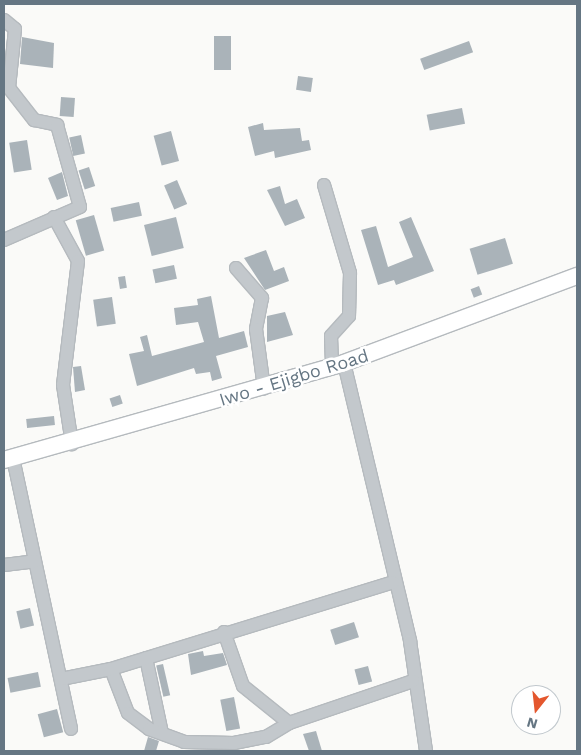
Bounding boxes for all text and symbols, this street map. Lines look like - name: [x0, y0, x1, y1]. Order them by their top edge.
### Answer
- street label: Iwo - Ejigbo Road: [217, 345, 371, 411]
- north arrow: [511, 685, 561, 735]
- text: N: [525, 714, 539, 733]

